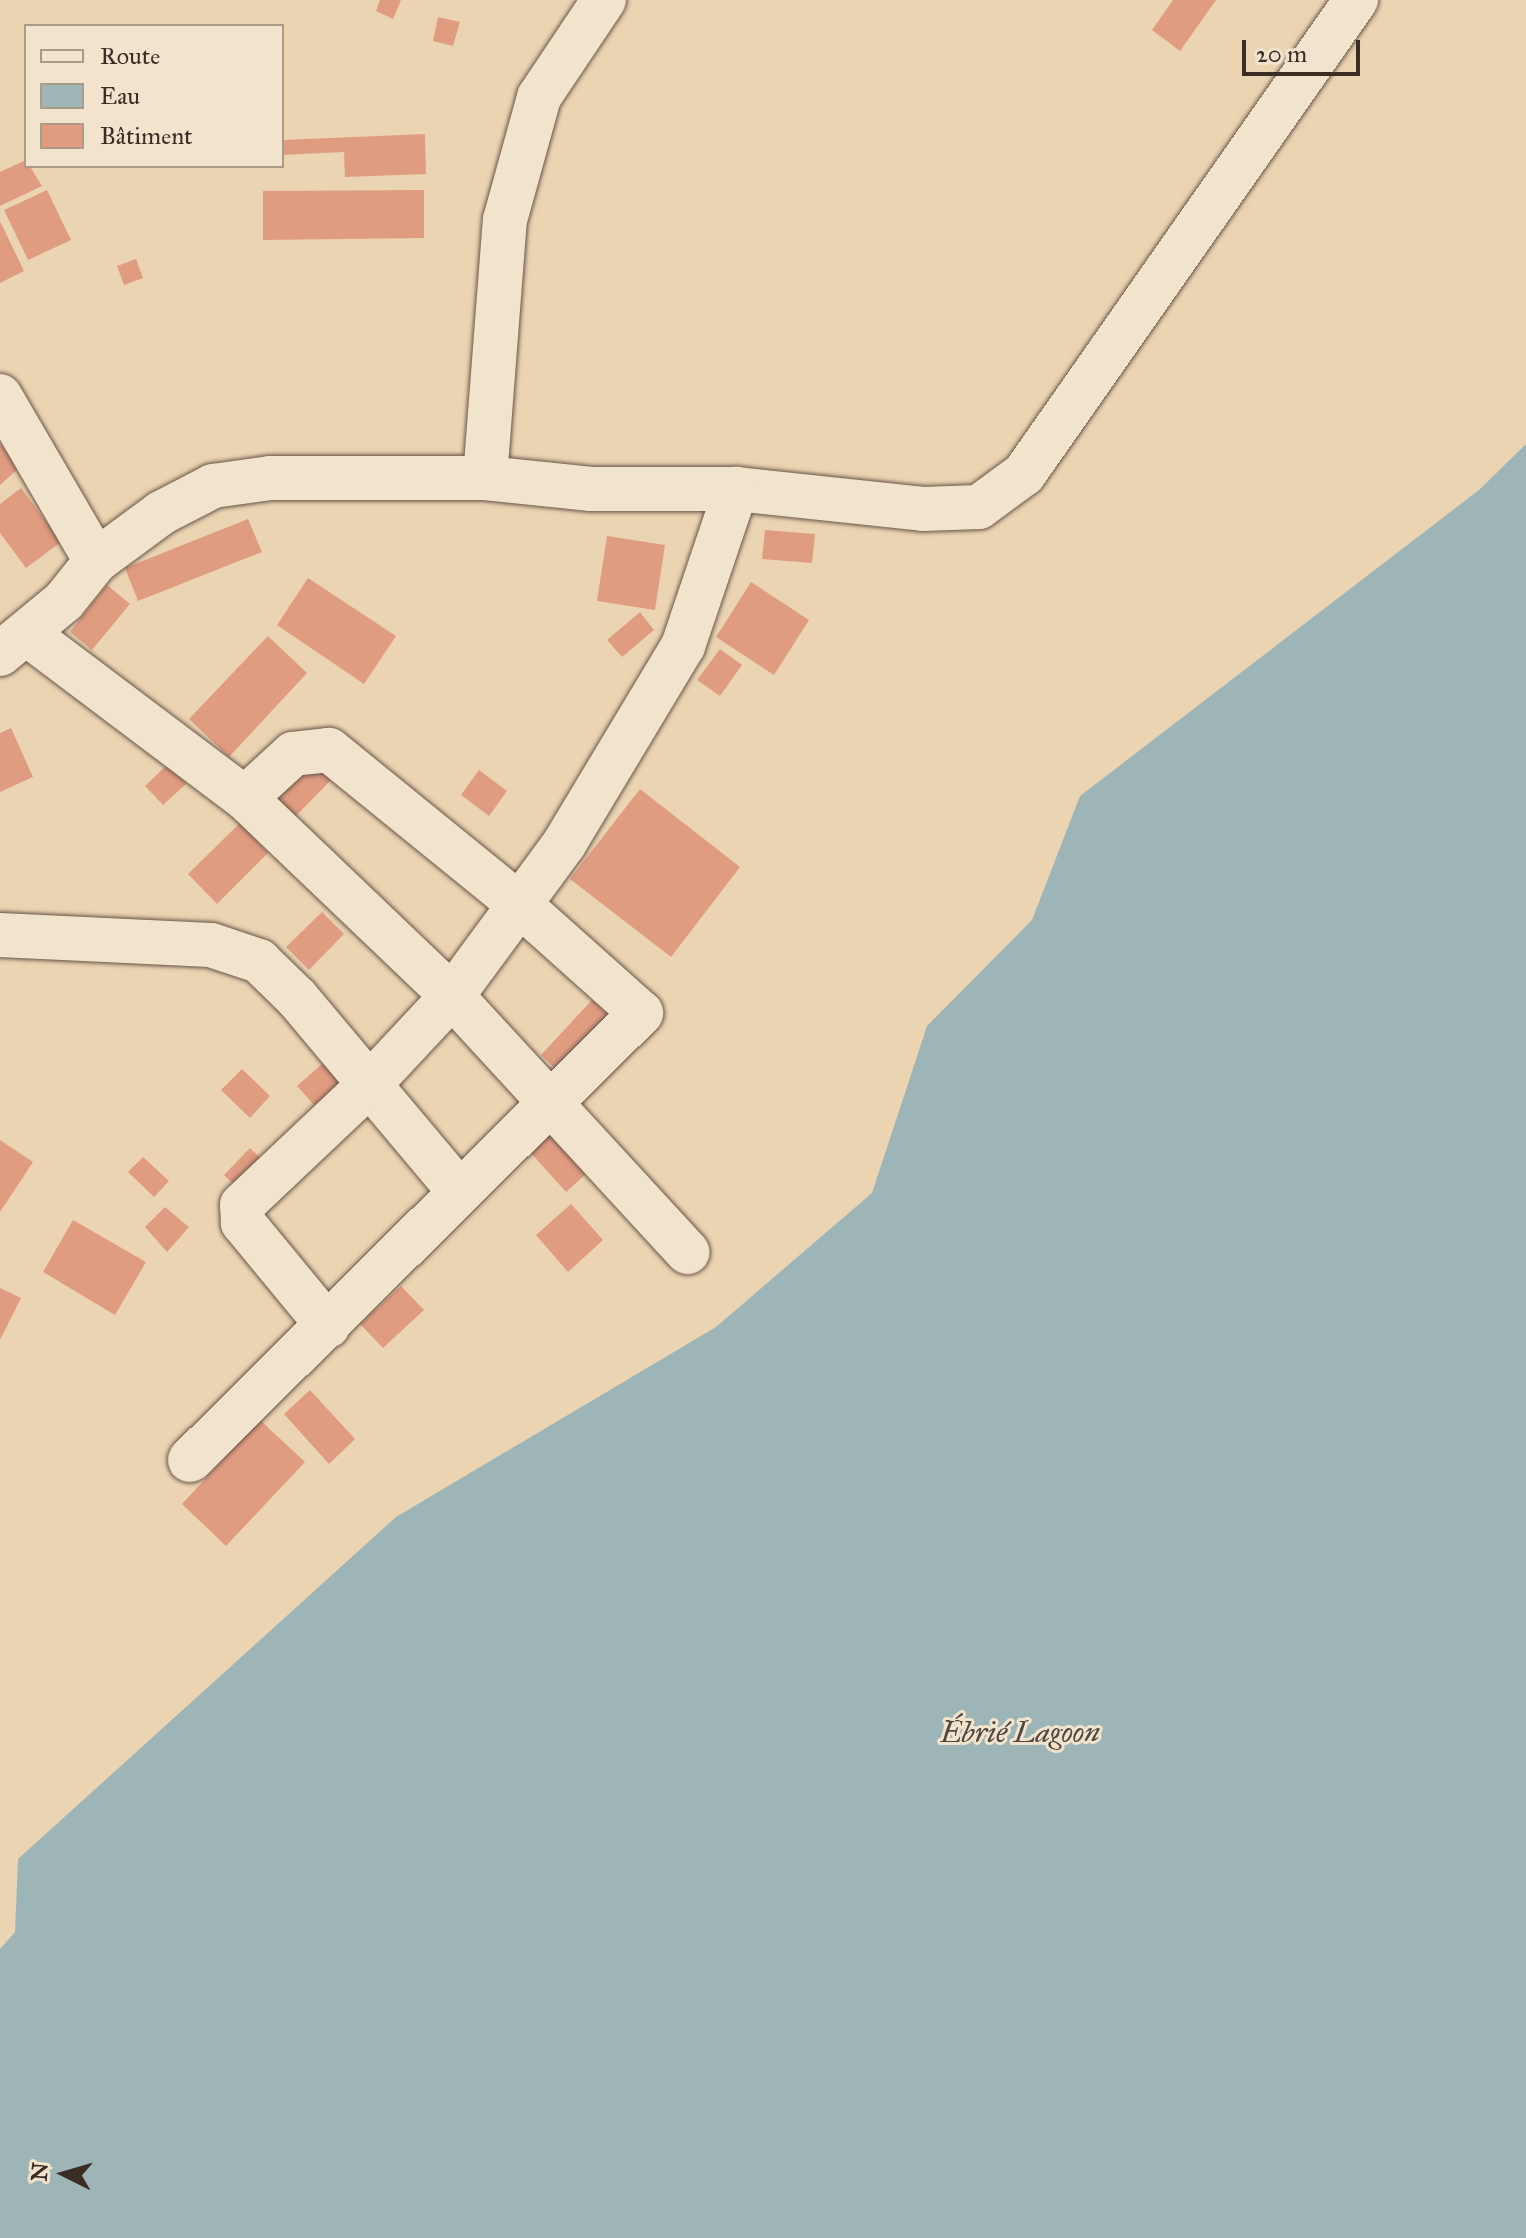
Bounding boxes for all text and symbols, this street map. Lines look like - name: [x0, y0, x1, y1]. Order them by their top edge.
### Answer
- legend: [24, 24, 284, 168]
- scale bar: [1246, 24, 1364, 74]
- text: 20 m: [1256, 39, 1307, 69]
- text: Route: [100, 41, 160, 71]
- text: Eau: [100, 81, 140, 111]
- text: Bâtiment: [100, 121, 193, 151]
- water label: Ébrié Lagoon: [940, 1714, 1100, 1750]
- north arrow: [24, 2134, 104, 2214]
- text: N: [25, 2161, 54, 2182]

